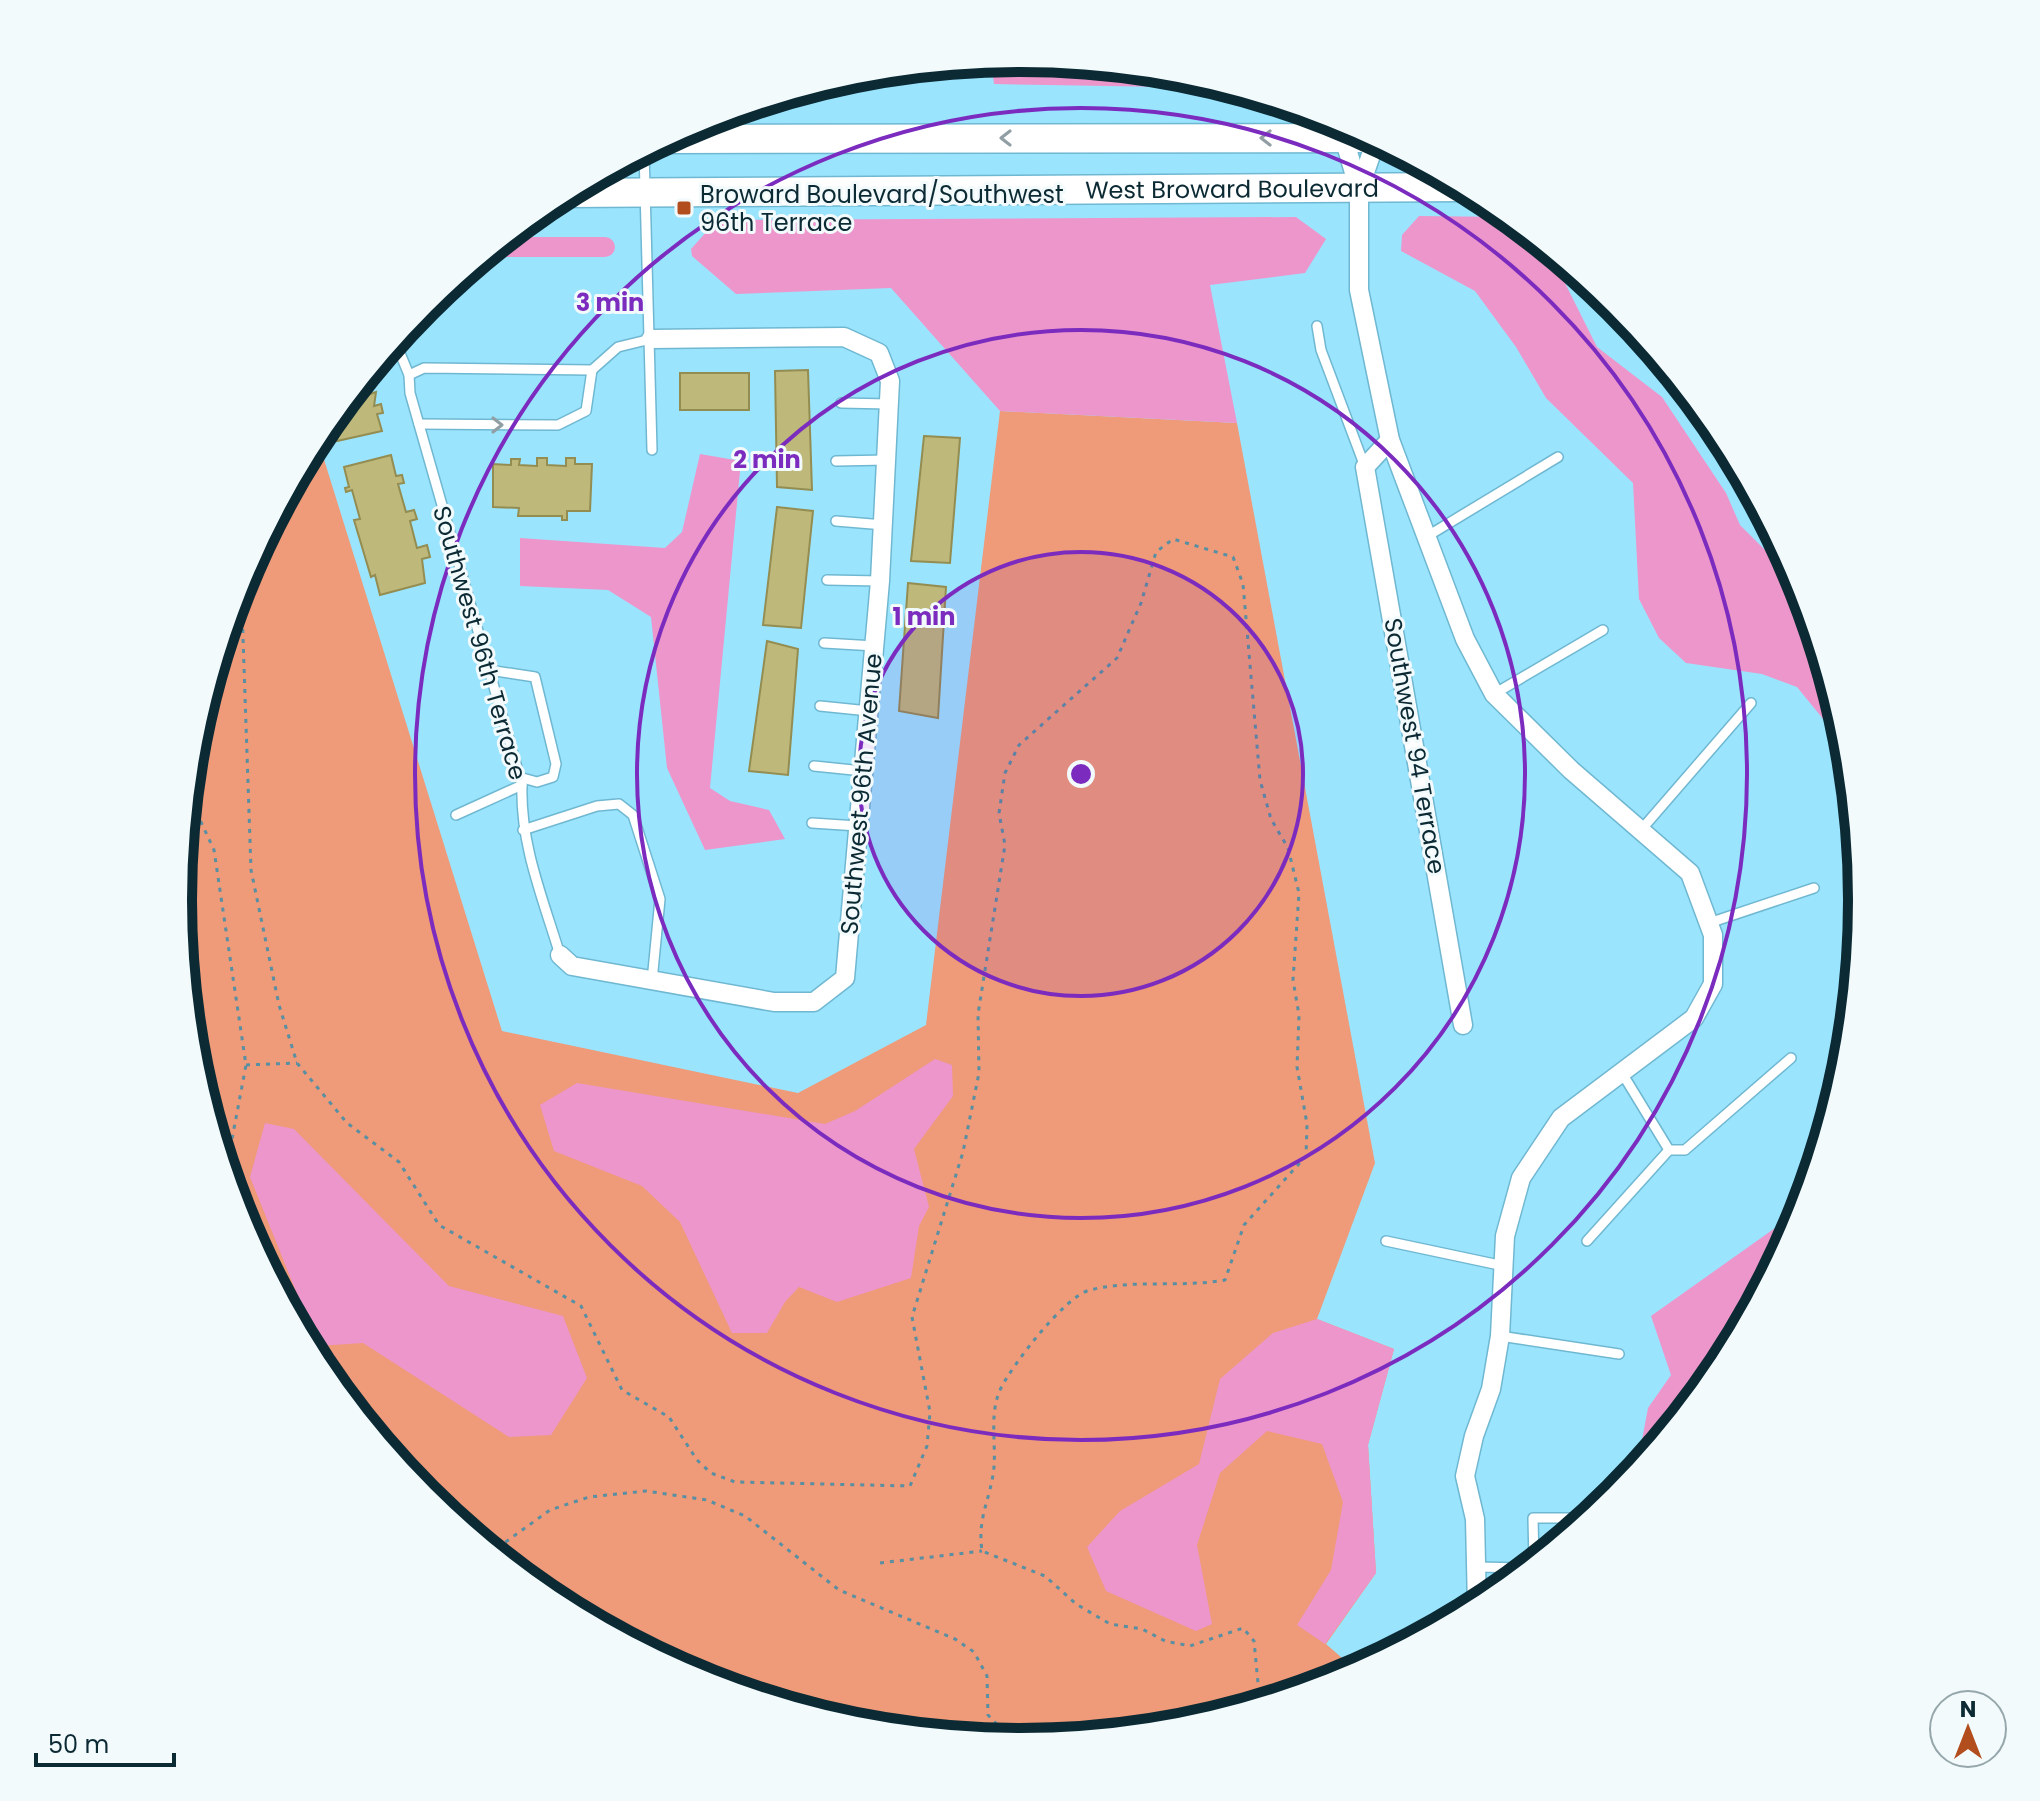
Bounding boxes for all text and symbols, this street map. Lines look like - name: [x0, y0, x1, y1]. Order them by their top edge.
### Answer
- one-way arrow: [999, 129, 1012, 147]
- one-way arrow: [1259, 129, 1272, 147]
- street label: West Broward Boulevard: [1085, 171, 1379, 206]
- place label: Broward Boulevard/Southwest 96th Terrace: [700, 178, 1064, 239]
- marker: Broward Boulevard/Southwest 96th Terrace: [675, 199, 693, 217]
- text: 3 min: [576, 286, 644, 319]
- one-way arrow: [491, 416, 504, 434]
- text: 2 min: [733, 443, 801, 476]
- street label: Southwest 96th Terrace: [425, 502, 535, 784]
- text: 1 min: [893, 600, 955, 633]
- street label: Southwest 94 Terrace: [1376, 616, 1454, 876]
- street label: Southwest 96th Avenue: [832, 652, 890, 936]
- centre of rings: [1067, 760, 1095, 788]
- north arrow: [1928, 1689, 2008, 1769]
- text: N: [1960, 1694, 1976, 1725]
- scale bar: [36, 1717, 174, 1767]
- text: 50 m: [48, 1728, 109, 1761]

